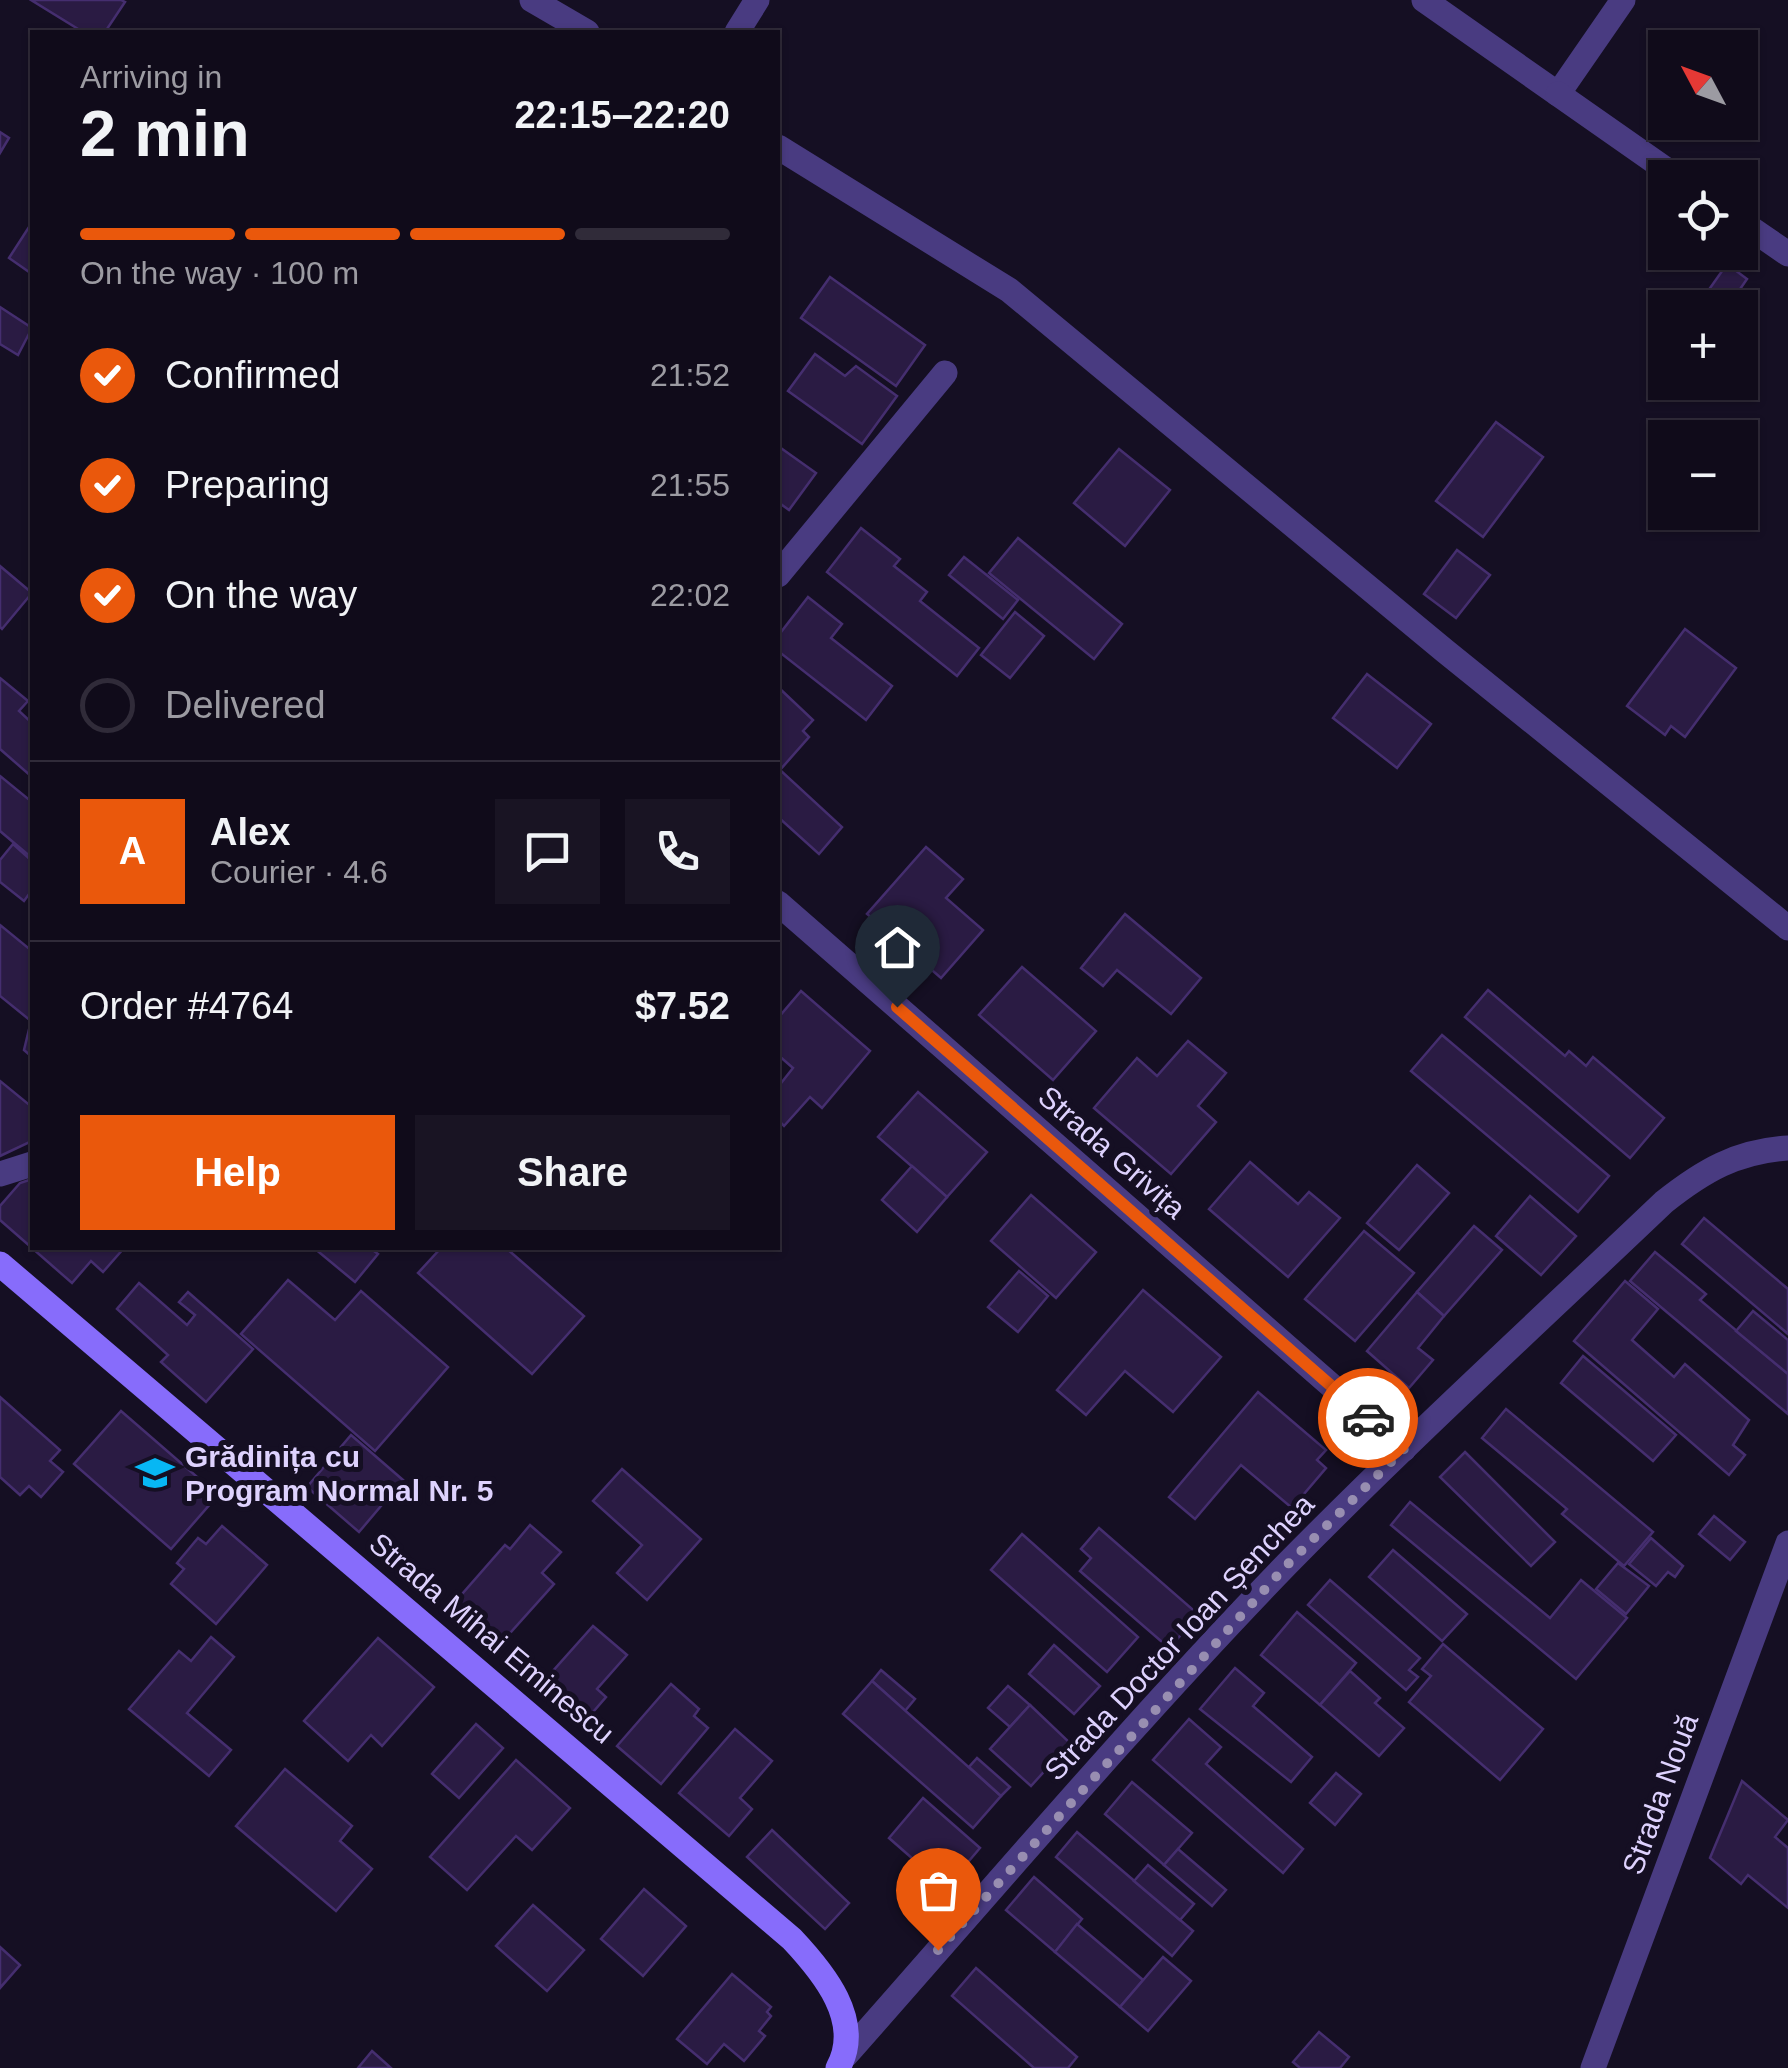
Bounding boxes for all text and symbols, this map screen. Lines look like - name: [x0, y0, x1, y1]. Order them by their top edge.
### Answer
- north arrow: [1648, 30, 1758, 140]
- map controls: [1648, 30, 1758, 530]
- text: Arriving in: [80, 59, 222, 95]
- text: 22:15–22:20: [514, 94, 730, 136]
- text: 2 min: [80, 97, 250, 170]
- button: locate: [1648, 160, 1758, 270]
- text: On the way · 100 m: [80, 255, 359, 291]
- button: +: [1648, 290, 1758, 400]
- icon: check: [80, 348, 135, 403]
- text: Confirmed: [165, 354, 340, 396]
- text: 21:52: [650, 357, 730, 393]
- button: −: [1648, 420, 1758, 530]
- icon: check: [80, 458, 135, 513]
- text: Preparing: [165, 464, 330, 506]
- text: 21:55: [650, 467, 730, 503]
- icon: check: [80, 568, 135, 623]
- text: On the way: [165, 574, 357, 616]
- text: 22:02: [650, 577, 730, 613]
- text: Delivered: [165, 684, 326, 726]
- button: chat: [495, 799, 600, 904]
- button: phone: [625, 799, 730, 904]
- text: Alex: [210, 811, 290, 853]
- text: A: [119, 830, 146, 872]
- text: Courier · 4.6: [210, 854, 388, 890]
- pin: [855, 905, 940, 1008]
- icon: home: [870, 920, 925, 975]
- text: Order #4764: [80, 985, 293, 1027]
- text: $7.52: [635, 985, 730, 1027]
- street label: Strada Grivița: [1032, 1079, 1192, 1225]
- button: Help: [80, 1115, 395, 1230]
- button: Share: [415, 1115, 730, 1230]
- courier: [1318, 1368, 1418, 1468]
- icon: car: [1341, 1391, 1396, 1446]
- place label: Grădinița cu Program Normal Nr. 5: [185, 1440, 493, 1507]
- school or university icon: Grădinița cu Program Normal Nr. 5: [134, 1452, 176, 1494]
- street label: Strada Doctor Ioan Șenchea: [1038, 1487, 1320, 1787]
- street label: Strada Mihai Eminescu: [363, 1526, 621, 1750]
- street label: Strada Nouă: [1616, 1709, 1704, 1879]
- pin: [896, 1848, 981, 1951]
- icon: bag: [911, 1863, 966, 1918]

